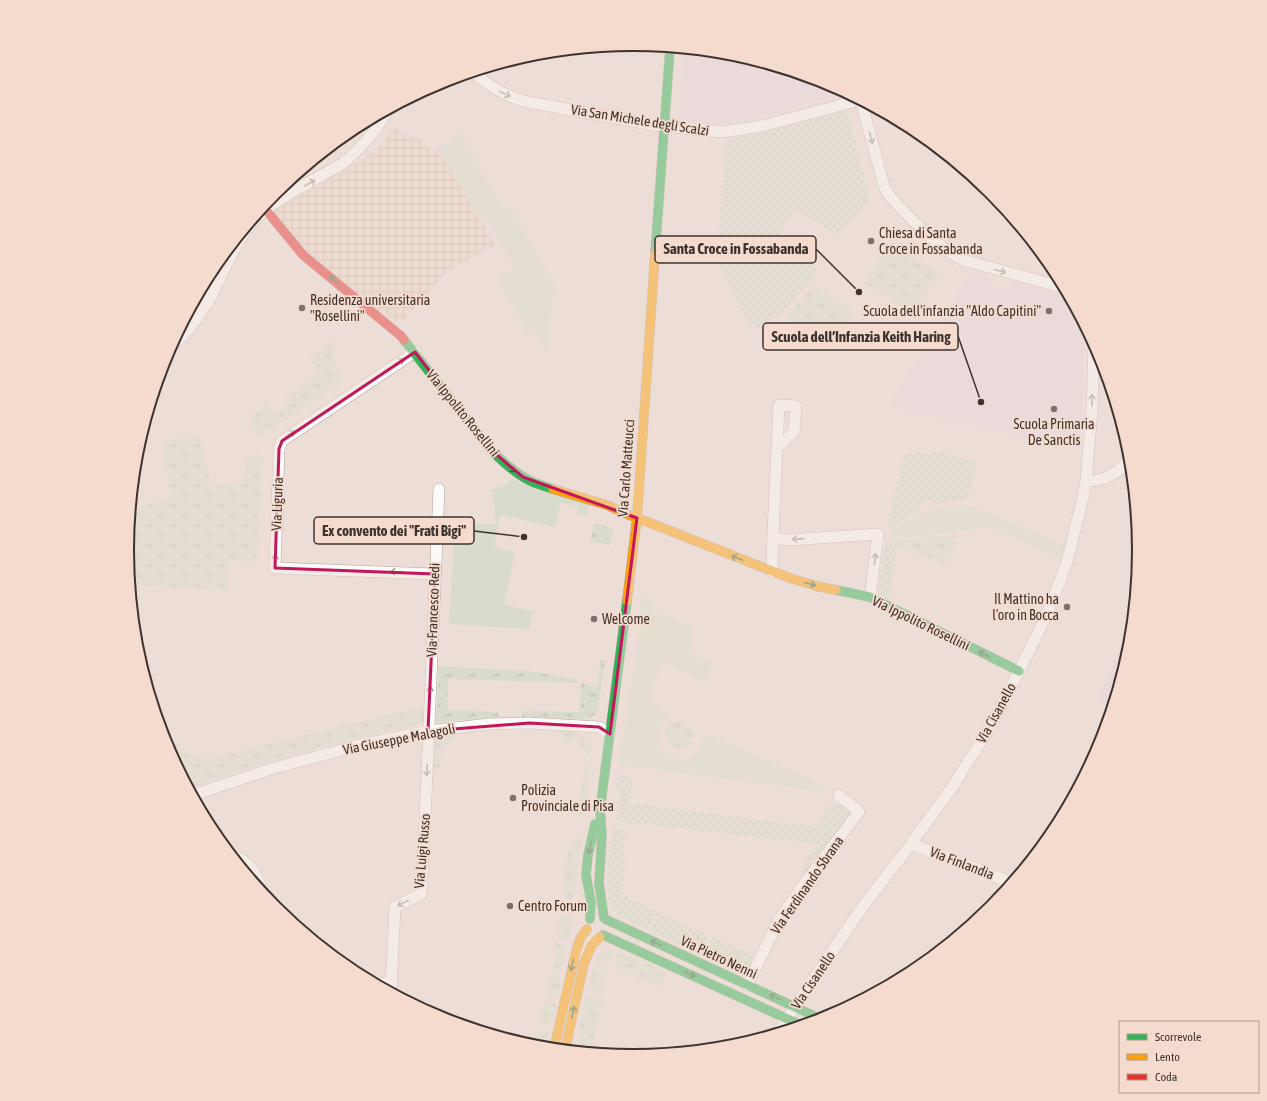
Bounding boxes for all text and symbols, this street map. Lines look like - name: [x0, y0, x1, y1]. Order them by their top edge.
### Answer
- one-way arrow: [499, 91, 511, 99]
- street label: Via San Michele degli Scalzi: [570, 101, 710, 139]
- one-way arrow: [868, 131, 875, 144]
- one-way arrow: [304, 178, 316, 186]
- place label: Chiesa di Santa Croce in Fossabanda: [879, 225, 983, 257]
- callout: Santa Croce in Fossabanda: [655, 236, 816, 263]
- marker: Chiesa di Santa Croce in Fossabanda: [866, 236, 876, 246]
- text: Santa Croce in Fossabanda: [663, 240, 809, 257]
- one-way arrow: [993, 268, 1006, 275]
- one-way arrow: [328, 276, 339, 285]
- place label: Residenza universitaria "Rosellini": [310, 292, 430, 324]
- marker: Residenza universitaria "Rosellini": [297, 303, 307, 313]
- place label: Scuola dell'infanzia "Aldo Capitini": [863, 303, 1041, 319]
- marker: Scuola dell'infanzia "Aldo Capitini": [1044, 306, 1054, 316]
- callout: Scuola dell’Infanzia Keith Haring: [763, 323, 958, 350]
- text: Scuola dell’Infanzia Keith Haring: [771, 328, 951, 345]
- one-way arrow: [393, 358, 404, 367]
- street label: Via Ippolito Rosellini: [423, 366, 503, 460]
- one-way arrow: [1088, 394, 1096, 407]
- marker: Scuola Primaria De Sanctis: [1049, 404, 1059, 414]
- place label: Scuola Primaria De Sanctis: [1013, 416, 1095, 448]
- street label: Via Carlo Matteucci: [615, 419, 637, 517]
- one-way arrow: [284, 430, 296, 438]
- one-way arrow: [506, 463, 517, 472]
- street label: Via Liguria: [268, 477, 286, 531]
- callout: Ex convento dei "Frati Bigi": [314, 517, 474, 544]
- text: Ex convento dei "Frati Bigi": [322, 522, 466, 539]
- one-way arrow: [792, 536, 805, 543]
- one-way arrow: [731, 553, 743, 561]
- one-way arrow: [871, 553, 879, 566]
- one-way arrow: [271, 554, 279, 567]
- street label: Via Francesco Redi: [423, 563, 443, 657]
- one-way arrow: [390, 568, 403, 576]
- one-way arrow: [804, 581, 817, 588]
- place label: Il Mattino ha l'oro in Bocca: [992, 591, 1059, 623]
- street label: Via Ippolito Rosellini: [870, 592, 972, 654]
- marker: Il Mattino ha l'oro in Bocca: [1062, 602, 1072, 612]
- place label: Welcome: [602, 611, 650, 627]
- marker: Welcome: [589, 614, 599, 624]
- one-way arrow: [978, 650, 990, 657]
- street label: Via Cisanello: [973, 680, 1019, 746]
- one-way arrow: [426, 686, 434, 699]
- street label: Via Giuseppe Malagoli: [341, 720, 457, 758]
- one-way arrow: [423, 763, 431, 776]
- place label: Polizia Provinciale di Pisa: [521, 782, 614, 814]
- marker: Polizia Provinciale di Pisa: [508, 793, 518, 803]
- street label: Via Luigi Russo: [411, 813, 433, 889]
- street label: Via Ferdinando Sbrana: [767, 833, 847, 937]
- one-way arrow: [585, 841, 593, 854]
- street label: Via Finlandia: [928, 843, 996, 883]
- place label: Centro Forum: [518, 898, 587, 914]
- one-way arrow: [398, 900, 410, 907]
- marker: Centro Forum: [505, 901, 515, 911]
- street label: Via Pietro Nenni: [678, 932, 760, 982]
- one-way arrow: [651, 939, 663, 947]
- street label: Via Cisanello: [788, 948, 838, 1012]
- one-way arrow: [568, 958, 576, 971]
- one-way arrow: [684, 971, 696, 978]
- one-way arrow: [769, 993, 781, 1000]
- one-way arrow: [569, 1006, 577, 1019]
- legend: [1119, 1021, 1259, 1093]
- text: Scorrevole: [1155, 1030, 1202, 1044]
- text: Lento: [1155, 1050, 1180, 1064]
- text: Coda: [1155, 1070, 1177, 1084]

